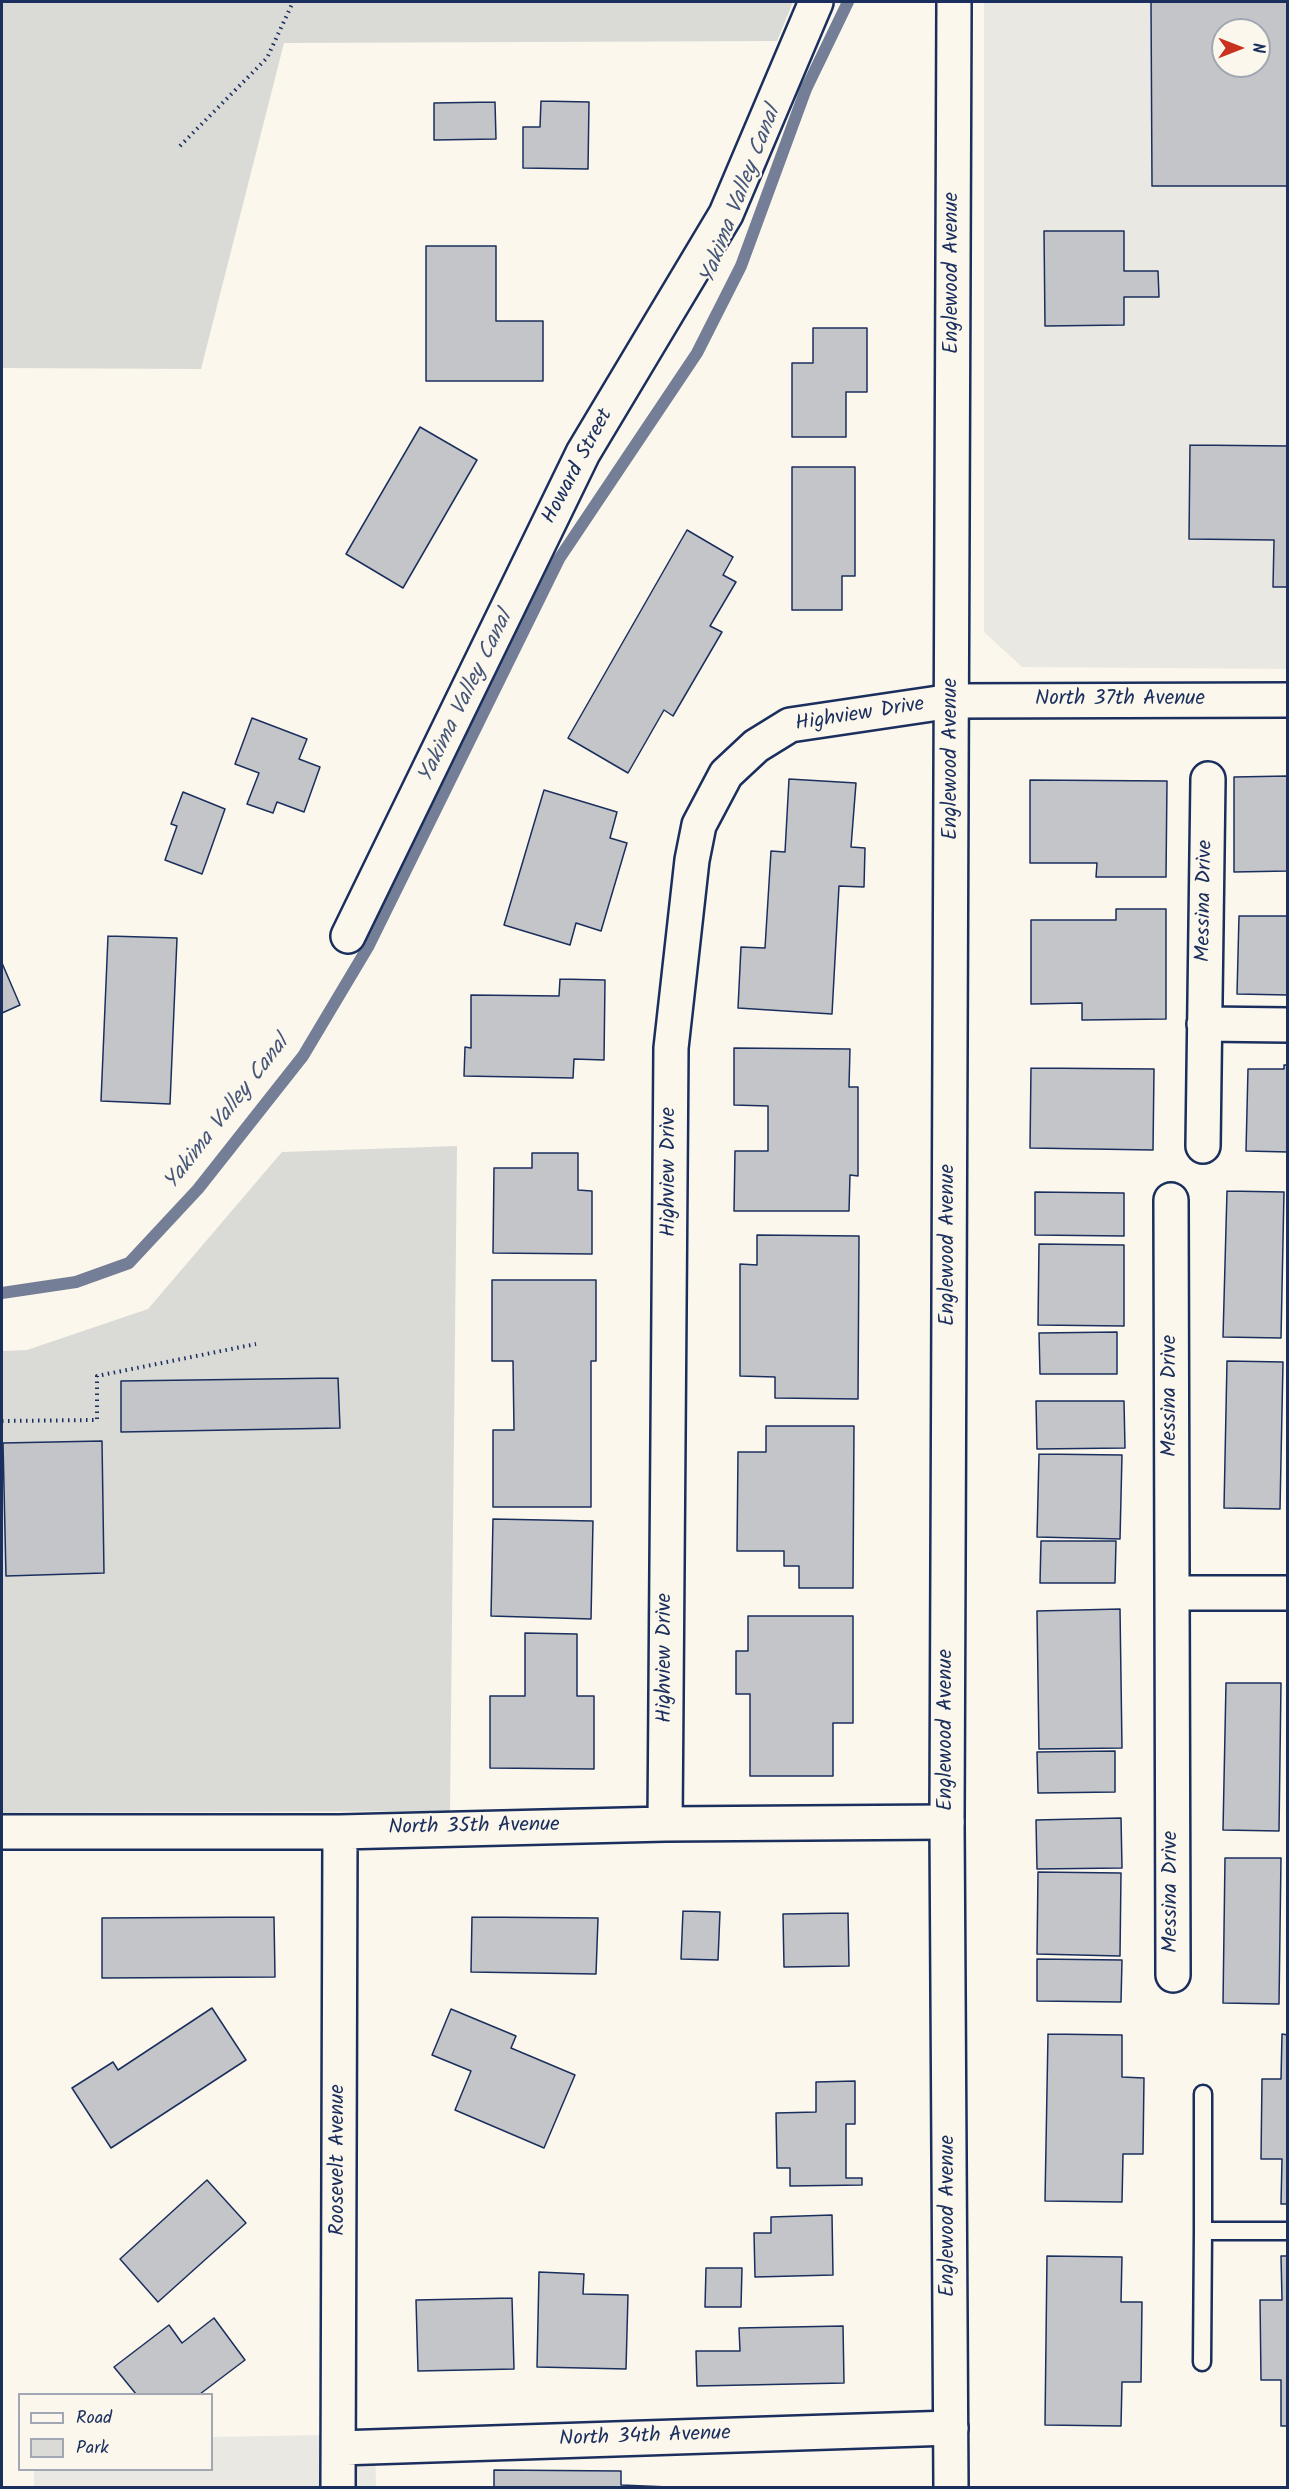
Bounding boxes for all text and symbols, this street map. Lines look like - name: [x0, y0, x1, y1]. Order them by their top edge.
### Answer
- north arrow: [1211, 18, 1271, 78]
- text: N: [1245, 43, 1270, 53]
- water label: Yakima Valley Canal: [696, 104, 788, 288]
- street label: Englewood Avenue: [940, 192, 966, 354]
- street label: Howard Street: [538, 405, 620, 529]
- water label: Yakima Valley Canal: [414, 608, 520, 788]
- street label: Englewood Avenue: [939, 678, 965, 840]
- street label: North 37th Avenue: [1035, 687, 1205, 713]
- street label: Highview Drive: [794, 693, 926, 739]
- street label: Messina Drive: [1192, 840, 1220, 962]
- water label: Yakima Valley Canal: [160, 1032, 296, 1196]
- street label: Highview Drive: [657, 1107, 683, 1237]
- street label: Englewood Avenue: [936, 1164, 962, 1326]
- street label: Messina Drive: [1158, 1335, 1184, 1457]
- street label: Highview Drive: [653, 1593, 679, 1723]
- street label: Englewood Avenue: [934, 1649, 960, 1811]
- street label: North 35th Avenue: [388, 1814, 560, 1842]
- street label: Messina Drive: [1159, 1831, 1185, 1953]
- street label: Roosevelt Avenue: [326, 2084, 352, 2236]
- street label: Englewood Avenue: [936, 2135, 962, 2297]
- legend: [18, 2393, 213, 2471]
- text: Road: [76, 2404, 112, 2433]
- street label: North 34th Avenue: [559, 2422, 731, 2454]
- text: Park: [76, 2434, 109, 2463]

